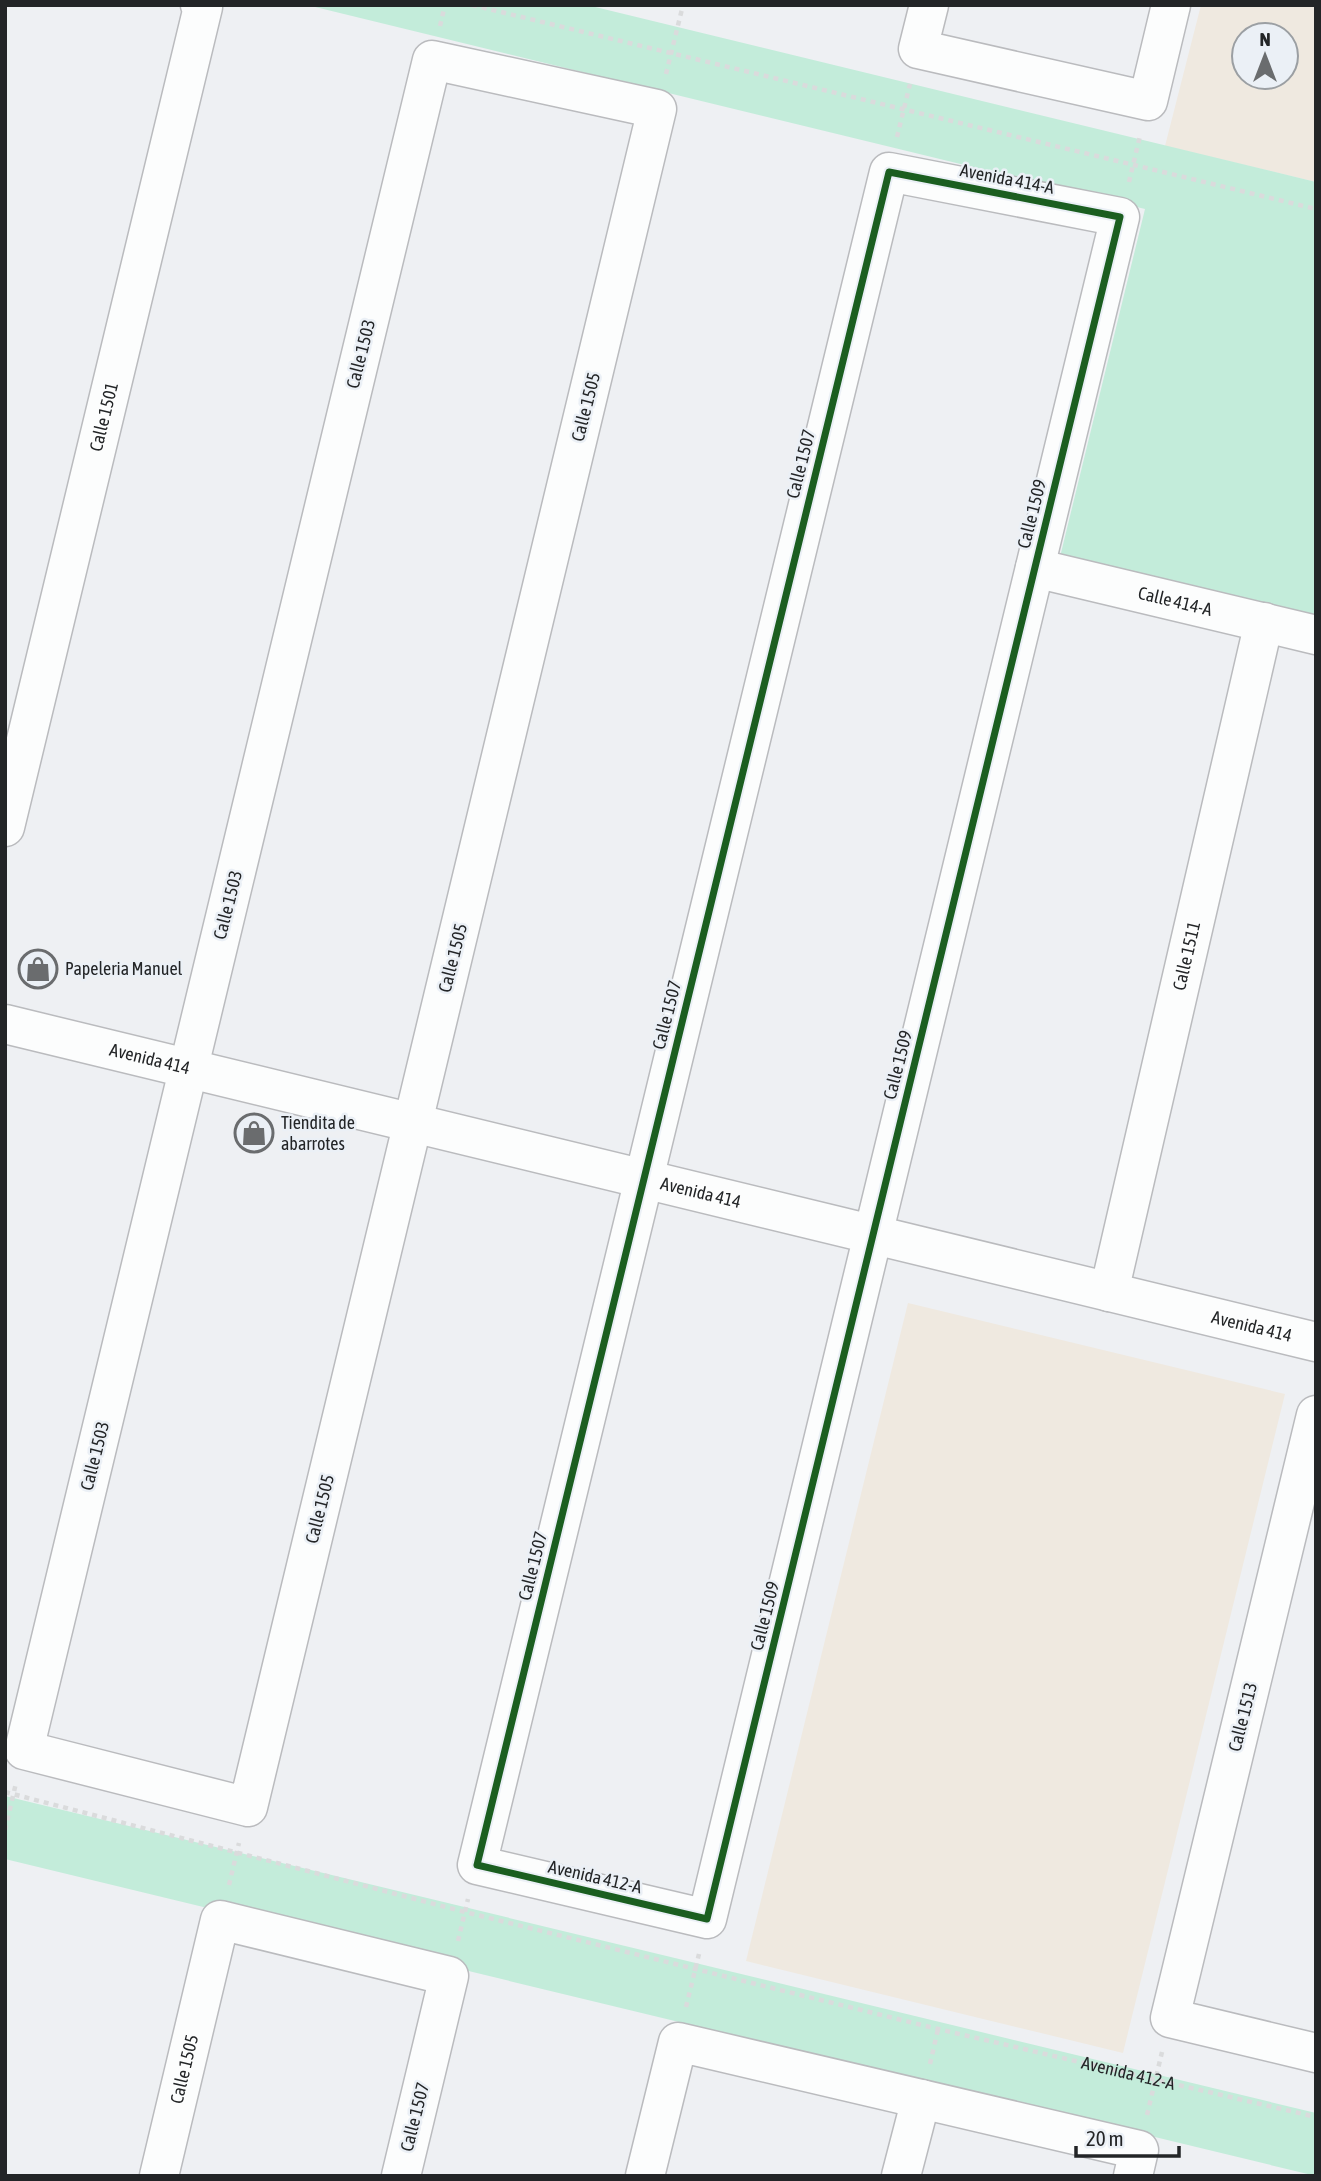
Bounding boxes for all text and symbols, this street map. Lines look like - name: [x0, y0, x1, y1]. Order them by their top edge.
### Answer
- north arrow: [1230, 21, 1300, 91]
- text: N: [1259, 28, 1271, 50]
- street label: Avenida 414-A: [958, 159, 1056, 198]
- street label: Calle 1503: [342, 317, 379, 391]
- street label: Calle 1505: [567, 370, 604, 444]
- street label: Calle 1501: [85, 380, 122, 453]
- street label: Calle 1507: [782, 427, 819, 501]
- street label: Calle 1509: [1013, 477, 1050, 551]
- street label: Calle 414-A: [1136, 582, 1214, 620]
- street label: Calle 1503: [209, 868, 246, 942]
- street label: Calle 1511: [1168, 919, 1204, 992]
- street label: Calle 1505: [434, 921, 471, 995]
- shop icon: Papeleria Manuel: [17, 948, 59, 990]
- place label: Papeleria Manuel: [65, 958, 183, 979]
- street label: Calle 1507: [648, 978, 685, 1052]
- street label: Calle 1509: [879, 1028, 916, 1102]
- street label: Avenida 414: [108, 1039, 192, 1078]
- shop icon: Tiendita de abarrotes: [233, 1112, 275, 1154]
- place label: Tiendita de abarrotes: [281, 1112, 355, 1154]
- street label: Avenida 414: [659, 1172, 743, 1212]
- street label: Avenida 414: [1210, 1306, 1294, 1346]
- street label: Calle 1503: [76, 1419, 113, 1493]
- street label: Calle 1505: [301, 1472, 338, 1546]
- street label: Calle 1507: [514, 1529, 551, 1603]
- street label: Calle 1509: [746, 1579, 783, 1653]
- street label: Calle 1513: [1224, 1680, 1261, 1754]
- street label: Avenida 412-A: [546, 1856, 644, 1897]
- street label: Calle 1505: [166, 2032, 202, 2106]
- street label: Avenida 412-A: [1080, 2052, 1177, 2094]
- street label: Calle 1507: [396, 2080, 433, 2154]
- scale bar: [1076, 2114, 1179, 2158]
- text: 20 m: [1086, 2126, 1124, 2150]

